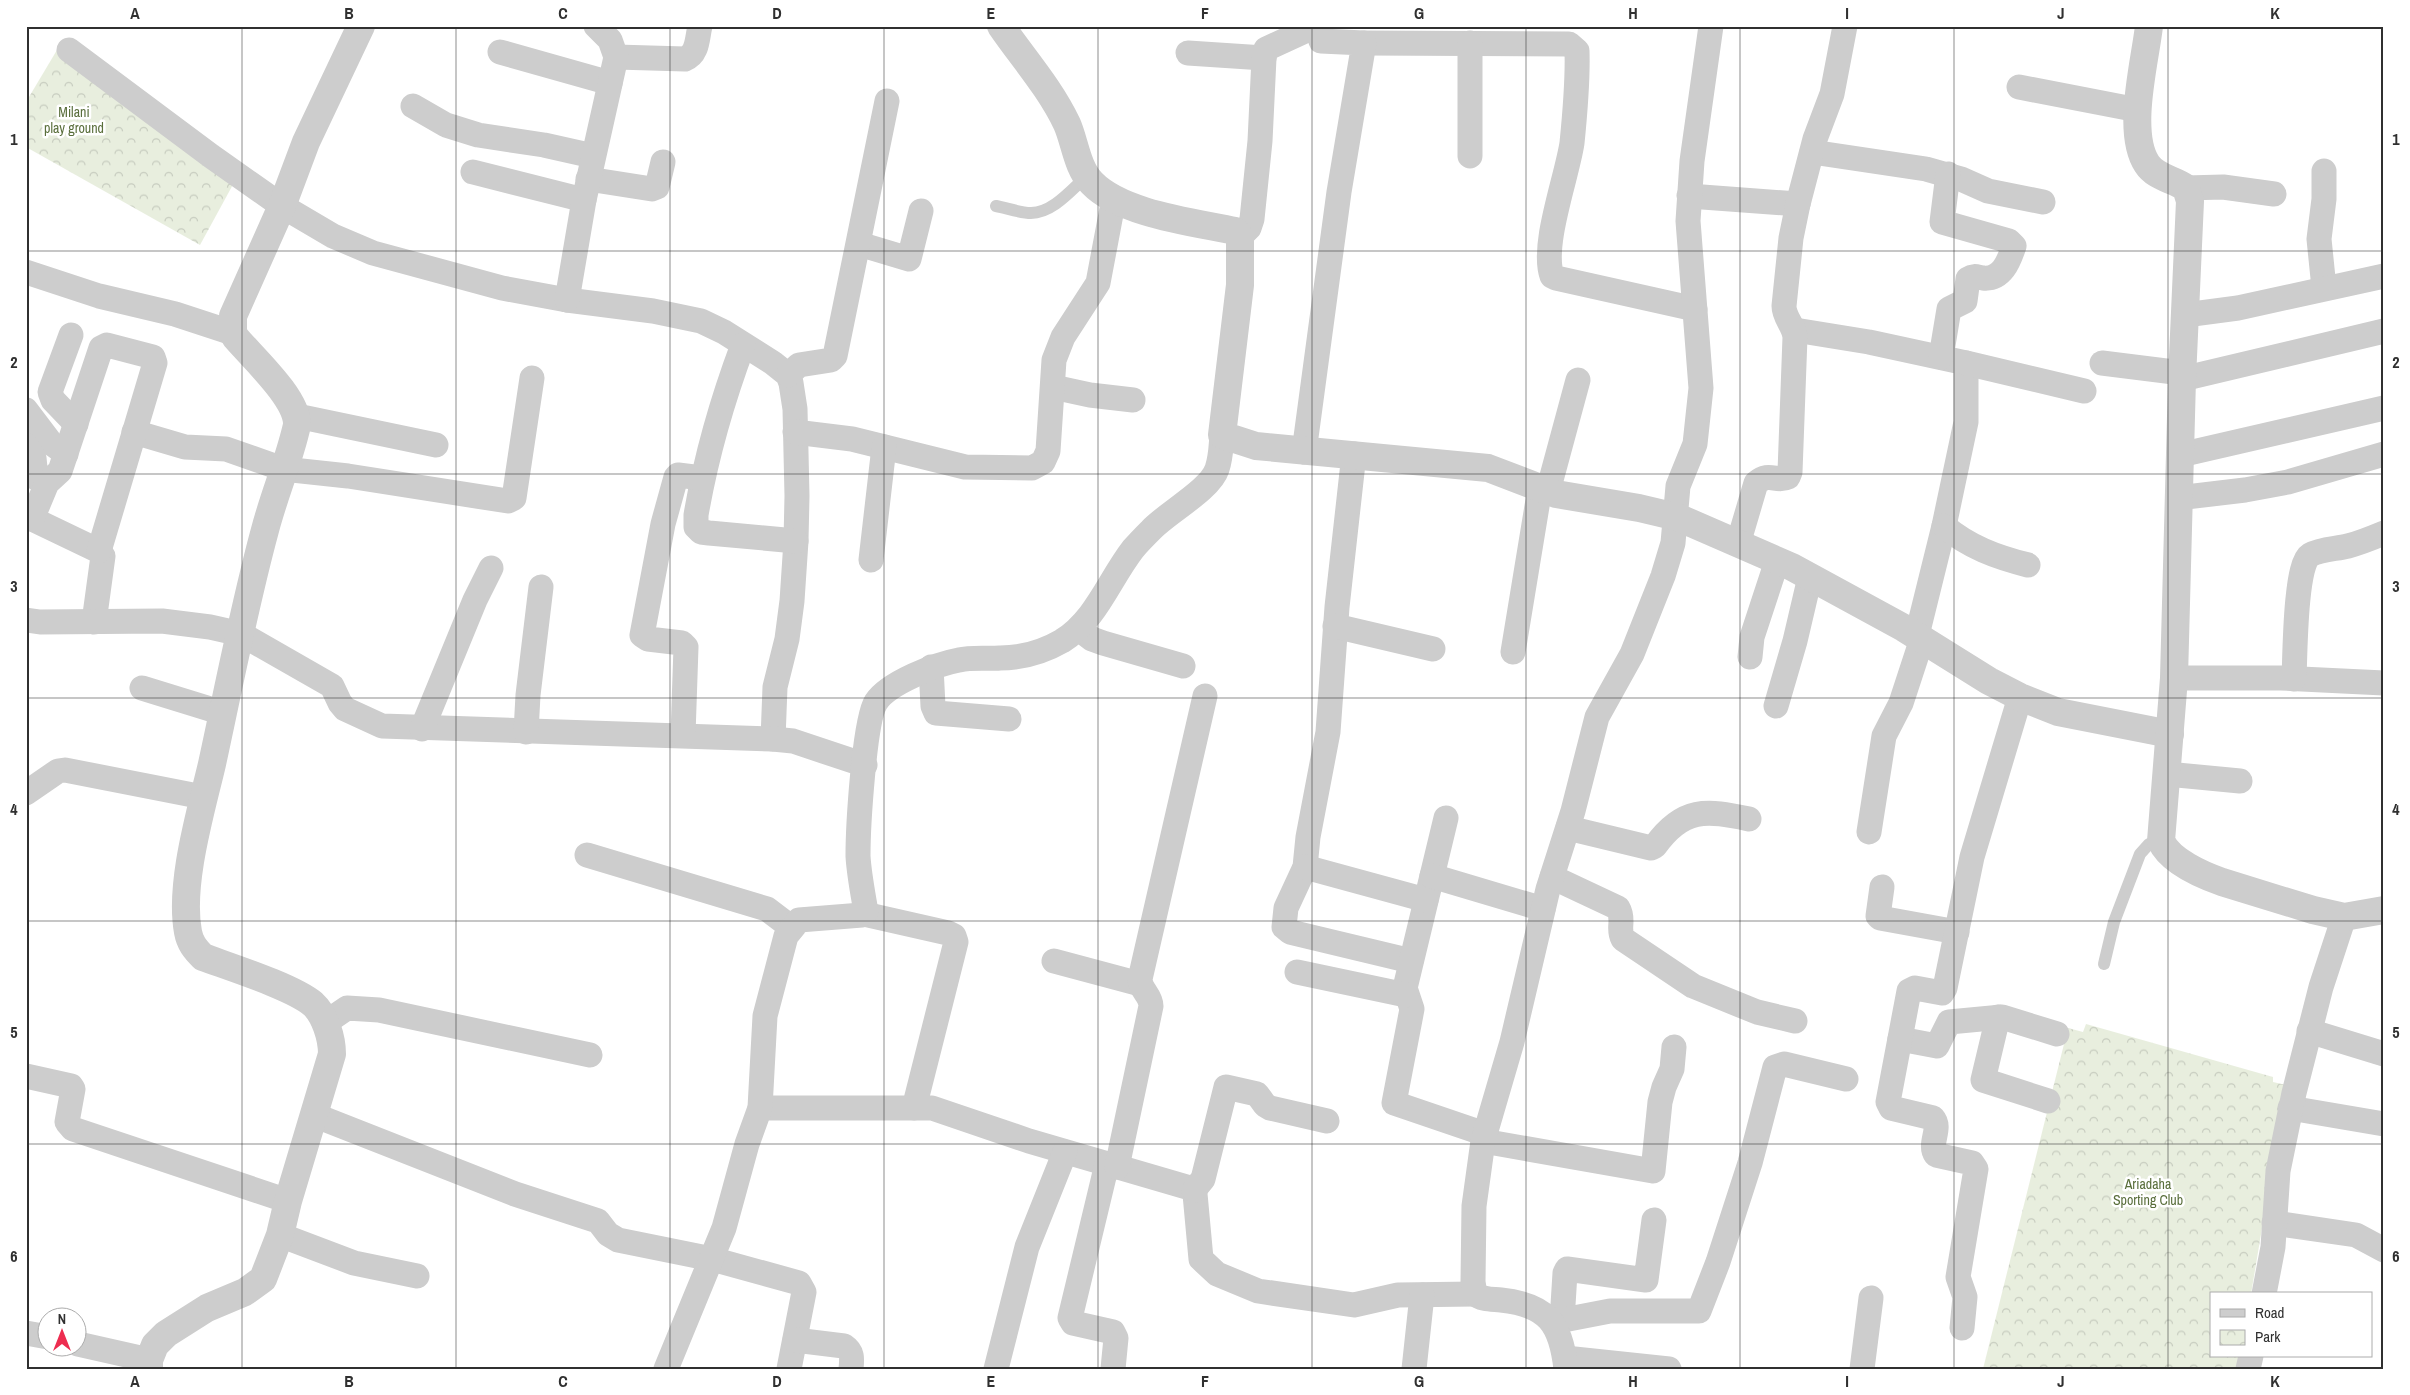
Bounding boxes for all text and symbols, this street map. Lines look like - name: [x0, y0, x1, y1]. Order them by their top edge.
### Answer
- text: A: [130, 2, 140, 24]
- text: B: [344, 2, 354, 24]
- text: C: [558, 2, 568, 24]
- text: D: [772, 2, 782, 24]
- text: E: [987, 2, 996, 24]
- text: F: [1201, 2, 1209, 24]
- text: G: [1414, 2, 1424, 24]
- text: H: [1628, 2, 1638, 24]
- text: I: [1845, 2, 1849, 24]
- text: J: [2057, 2, 2065, 24]
- text: K: [2270, 2, 2280, 24]
- park label: Milani play ground: [44, 103, 104, 137]
- text: 1: [10, 128, 18, 150]
- text: 1: [2392, 128, 2400, 150]
- text: 2: [10, 351, 18, 373]
- text: 2: [2392, 351, 2400, 373]
- text: 3: [10, 575, 18, 597]
- text: 3: [2392, 575, 2400, 597]
- text: 4: [10, 798, 18, 820]
- text: 4: [2392, 798, 2400, 820]
- text: 5: [10, 1021, 18, 1043]
- text: 5: [2392, 1021, 2400, 1043]
- park label: Ariadaha Sporting Club: [2113, 1175, 2183, 1209]
- text: 6: [10, 1245, 18, 1267]
- text: 6: [2392, 1245, 2400, 1267]
- legend: [2210, 1292, 2372, 1358]
- text: Road: [2255, 1302, 2284, 1323]
- north arrow: [38, 1308, 88, 1358]
- text: N: [58, 1310, 66, 1328]
- text: Park: [2255, 1326, 2281, 1347]
- text: A: [130, 1370, 140, 1392]
- text: B: [344, 1370, 354, 1392]
- text: C: [558, 1370, 568, 1392]
- text: D: [772, 1370, 782, 1392]
- text: E: [987, 1370, 996, 1392]
- text: F: [1201, 1370, 1209, 1392]
- text: G: [1414, 1370, 1424, 1392]
- text: H: [1628, 1370, 1638, 1392]
- text: I: [1845, 1370, 1849, 1392]
- text: J: [2057, 1370, 2065, 1392]
- text: K: [2270, 1370, 2280, 1392]

